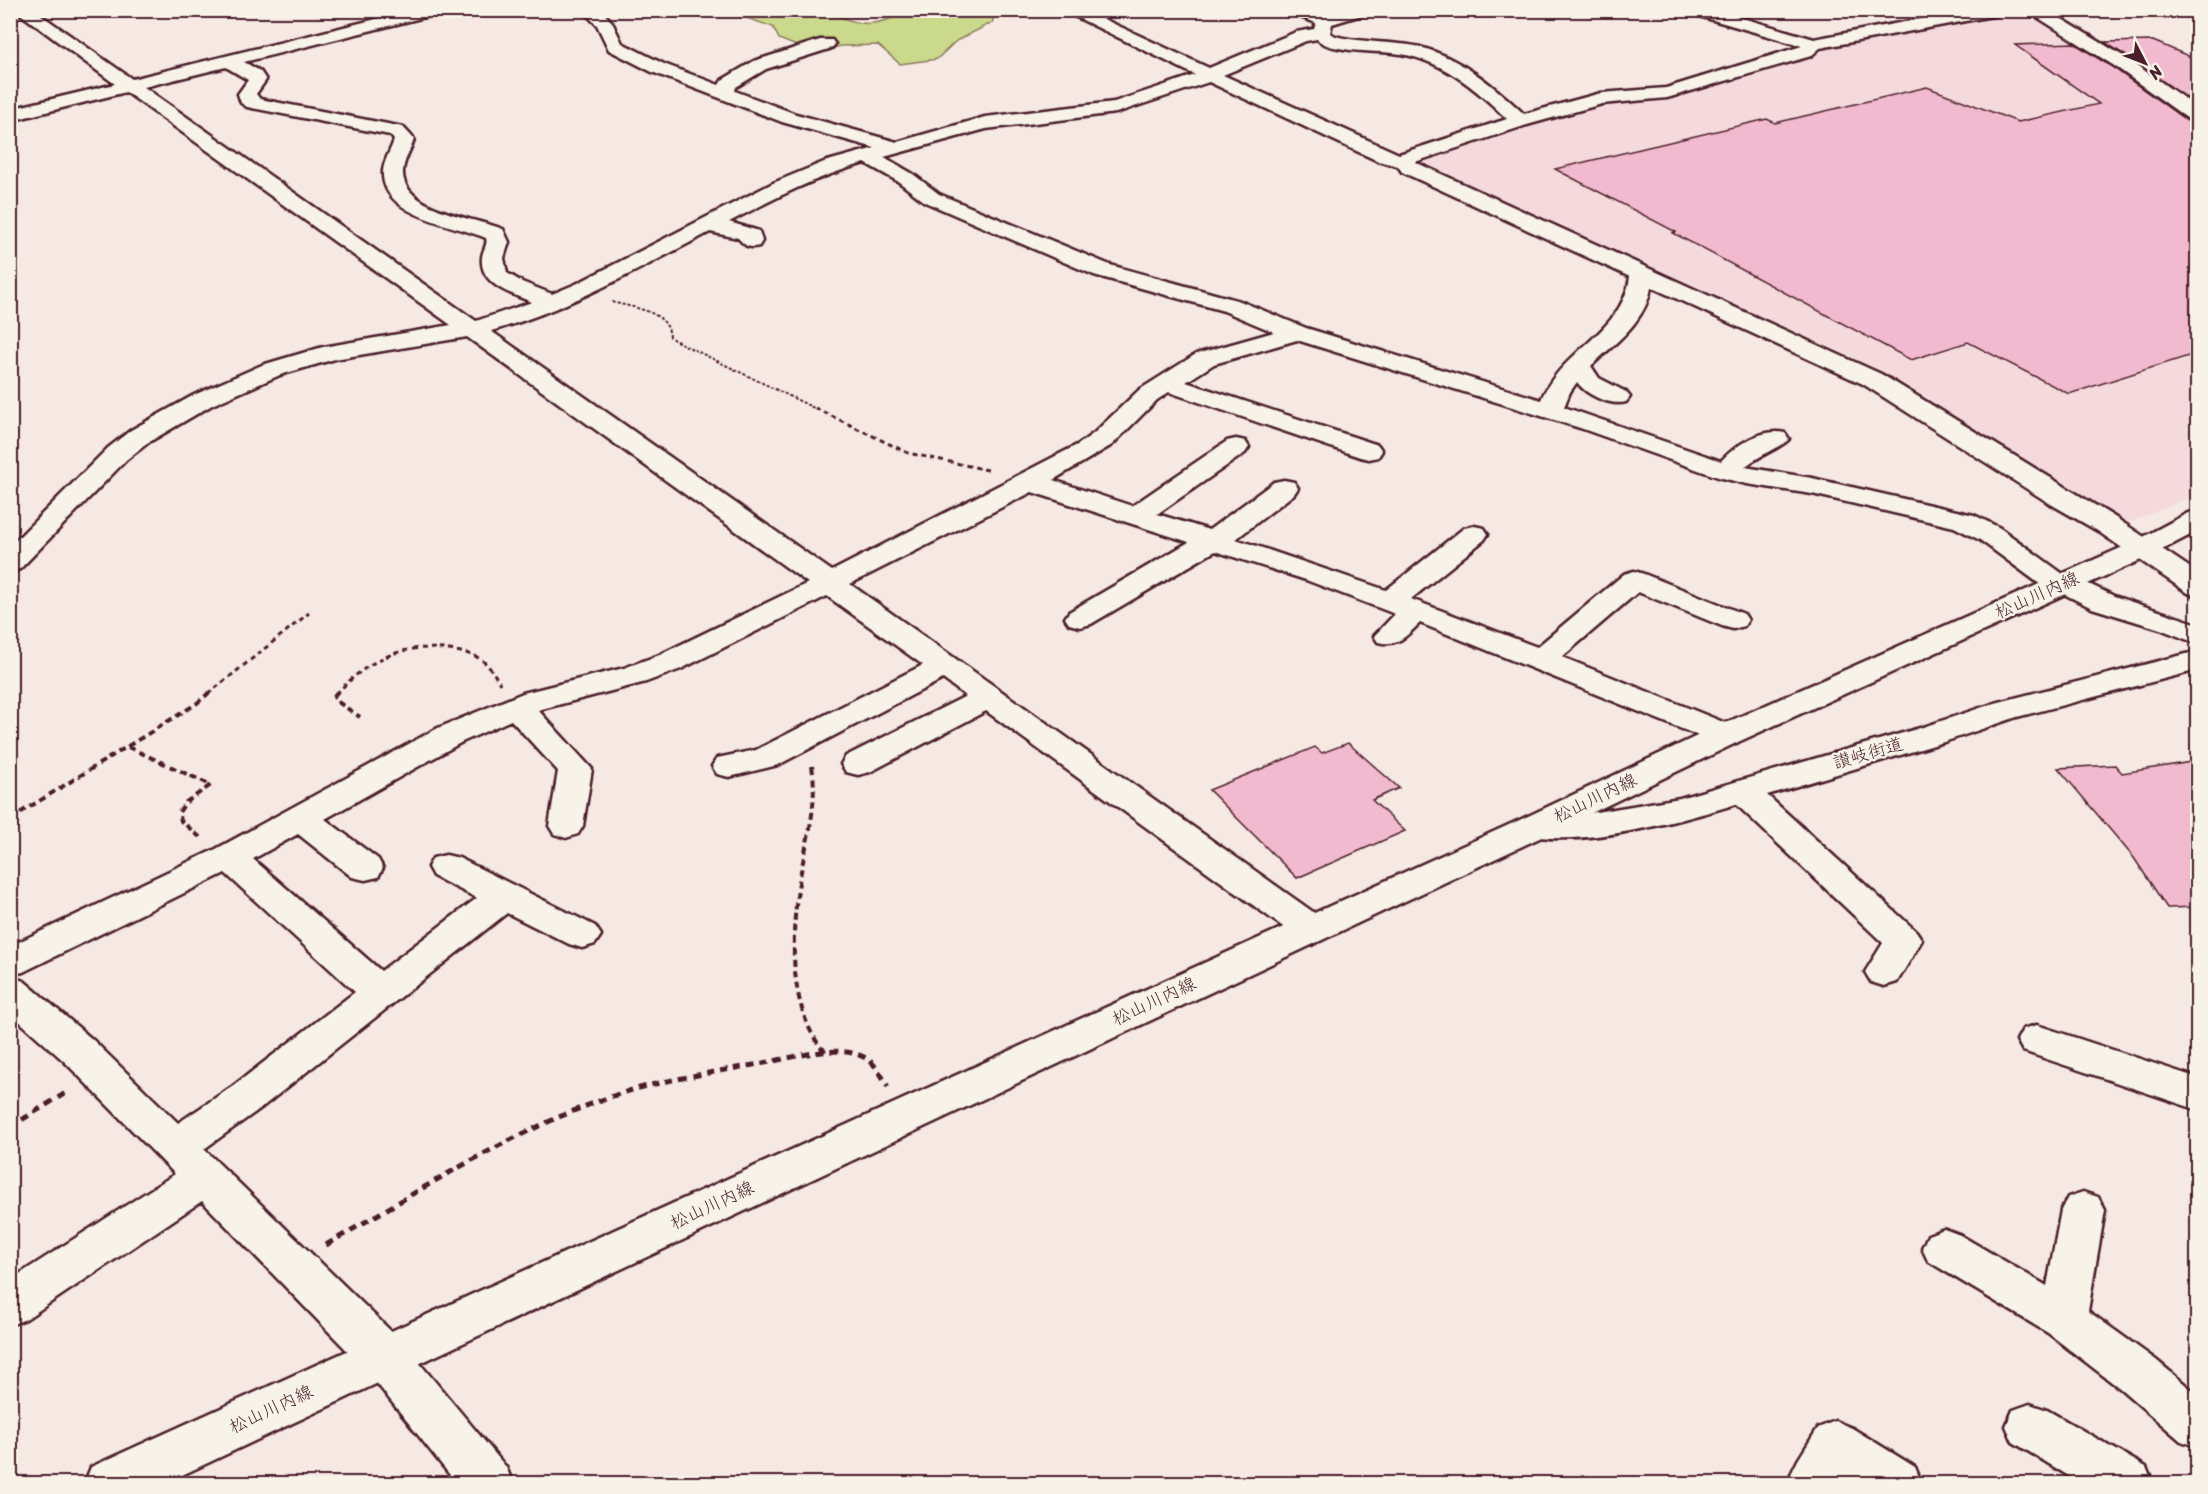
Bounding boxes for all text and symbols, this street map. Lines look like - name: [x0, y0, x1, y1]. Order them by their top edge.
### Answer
- north arrow: [2115, 33, 2175, 93]
- text: N: [2141, 58, 2171, 87]
- street label: 松山川内線: [1989, 562, 2085, 628]
- street label: 讃岐街道: [1829, 728, 1907, 778]
- street label: 松山川内線: [1548, 764, 1642, 832]
- street label: 松山川内線: [1106, 967, 1202, 1035]
- street label: 松山川内線: [664, 1171, 760, 1239]
- street label: 松山川内線: [223, 1375, 319, 1443]

